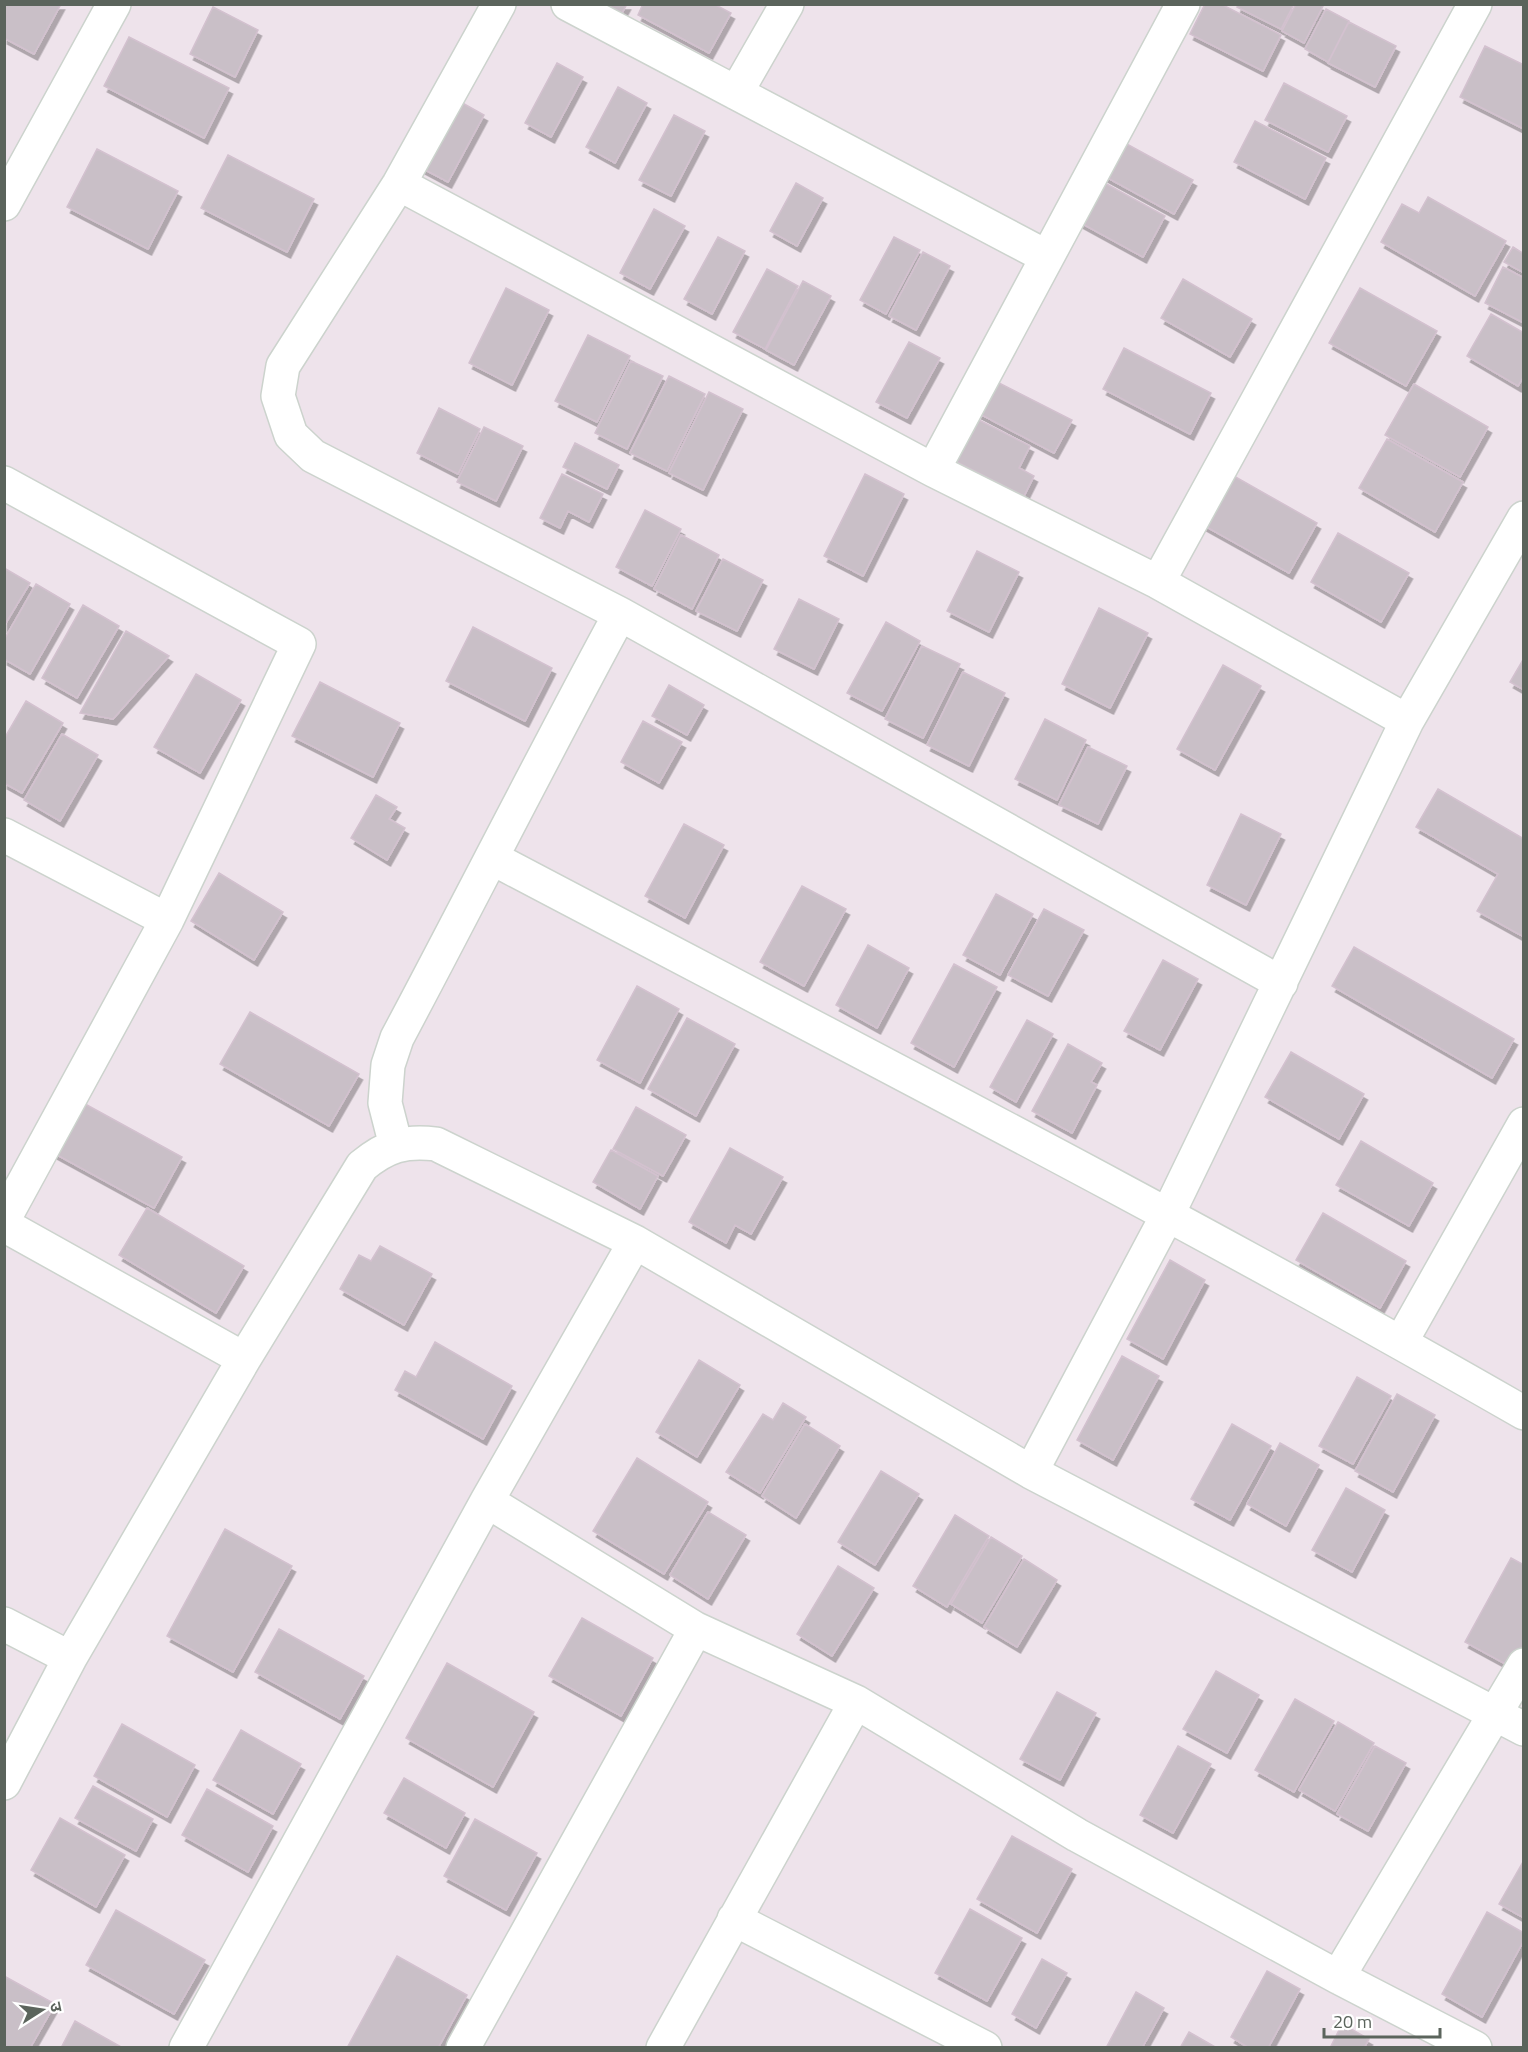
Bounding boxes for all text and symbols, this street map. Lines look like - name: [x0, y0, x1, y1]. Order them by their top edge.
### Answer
- north arrow: [12, 1980, 72, 2040]
- text: उ: [44, 2000, 70, 2015]
- scale bar: [1324, 2001, 1440, 2039]
- text: 20 m: [1333, 2008, 1372, 2035]

